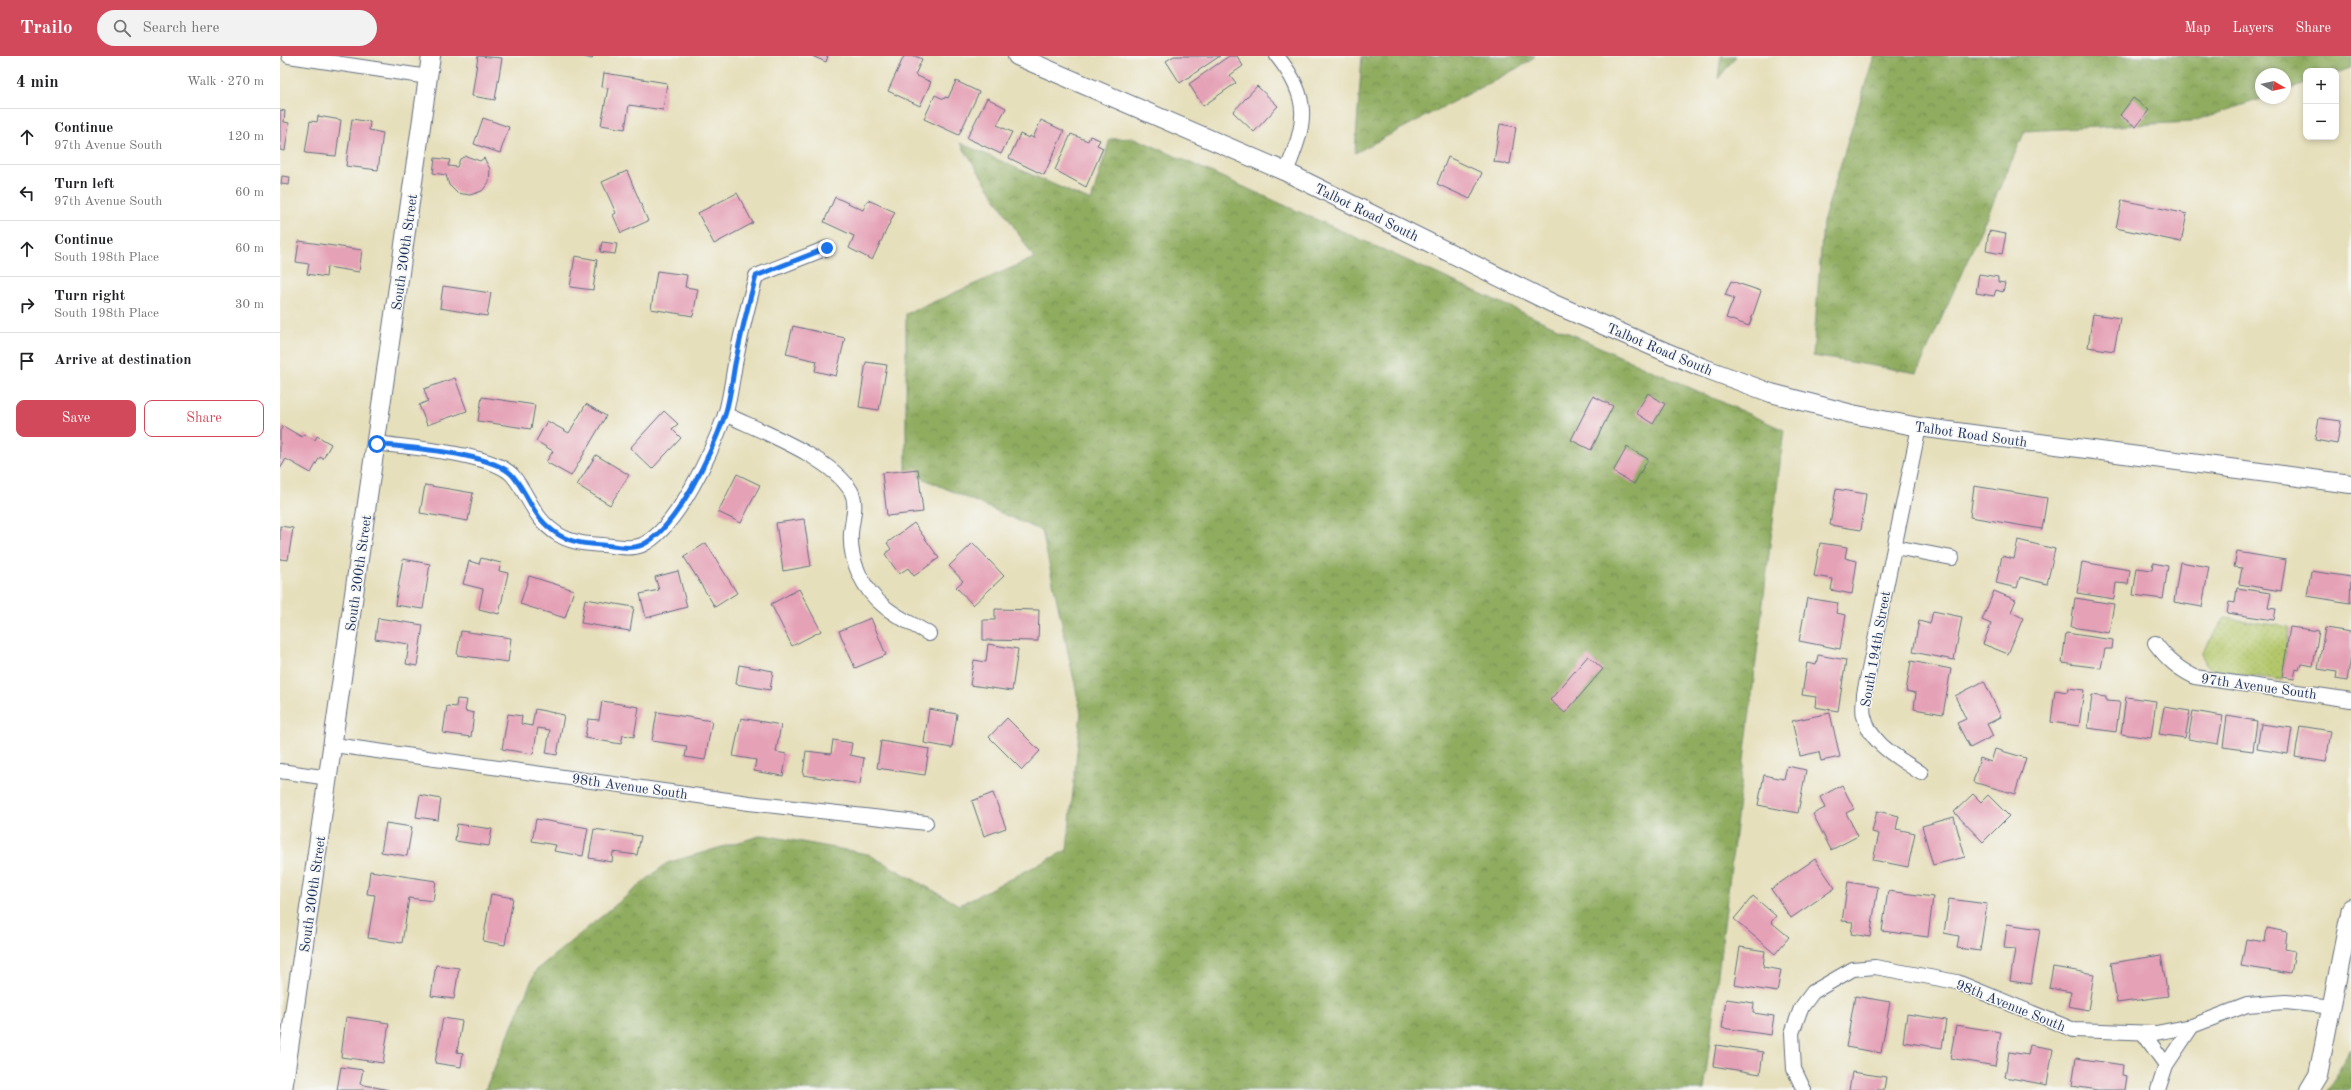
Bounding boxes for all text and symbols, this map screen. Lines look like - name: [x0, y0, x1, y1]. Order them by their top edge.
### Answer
- search box: [97, 10, 377, 46]
- icon: search: [111, 17, 133, 39]
- text: Trailo: [20, 19, 73, 38]
- text: Search here: [143, 21, 219, 36]
- text: Map: [2185, 21, 2211, 35]
- text: Layers: [2233, 21, 2274, 35]
- text: Share: [2296, 21, 2331, 35]
- north arrow: [2255, 68, 2291, 104]
- map controls: [2303, 68, 2339, 140]
- button: +: [2303, 68, 2339, 104]
- text: 4 min: [16, 74, 59, 91]
- text: Walk · 270 m: [187, 75, 264, 88]
- button: −: [2303, 104, 2339, 140]
- text: Continue: [54, 121, 113, 136]
- icon: ahead: [16, 126, 38, 148]
- text: 120 m: [227, 130, 264, 143]
- text: 97th Avenue South: [54, 139, 162, 152]
- text: Turn left: [54, 177, 114, 192]
- icon: left: [16, 182, 38, 204]
- street label: Talbot Road South: [1312, 182, 1421, 244]
- text: 60 m: [235, 186, 264, 199]
- street label: South 200th Street: [390, 193, 420, 311]
- text: 97th Avenue South: [54, 195, 162, 208]
- text: Continue: [54, 233, 113, 248]
- icon: ahead: [16, 238, 38, 260]
- route end: [818, 239, 836, 257]
- text: 60 m: [235, 242, 264, 255]
- text: South 198th Place: [54, 251, 159, 264]
- text: Turn right: [54, 289, 125, 304]
- icon: right: [16, 294, 38, 316]
- text: 30 m: [235, 298, 264, 311]
- text: South 198th Place: [54, 307, 159, 320]
- street label: Talbot Road South: [1605, 321, 1715, 379]
- icon: arrive: [16, 350, 38, 372]
- text: Arrive at destination: [54, 353, 192, 368]
- button: Save: [16, 400, 136, 437]
- button: Share: [144, 400, 264, 437]
- street label: Talbot Road South: [1914, 420, 2028, 450]
- route start: [368, 435, 386, 453]
- street label: South 200th Street: [344, 514, 374, 632]
- street label: South 194th Street: [1859, 590, 1893, 708]
- street label: 97th Avenue South: [2200, 672, 2318, 702]
- street label: 98th Avenue South: [571, 772, 689, 802]
- street label: South 200th Street: [298, 835, 328, 953]
- street label: 98th Avenue South: [1954, 978, 2068, 1034]

